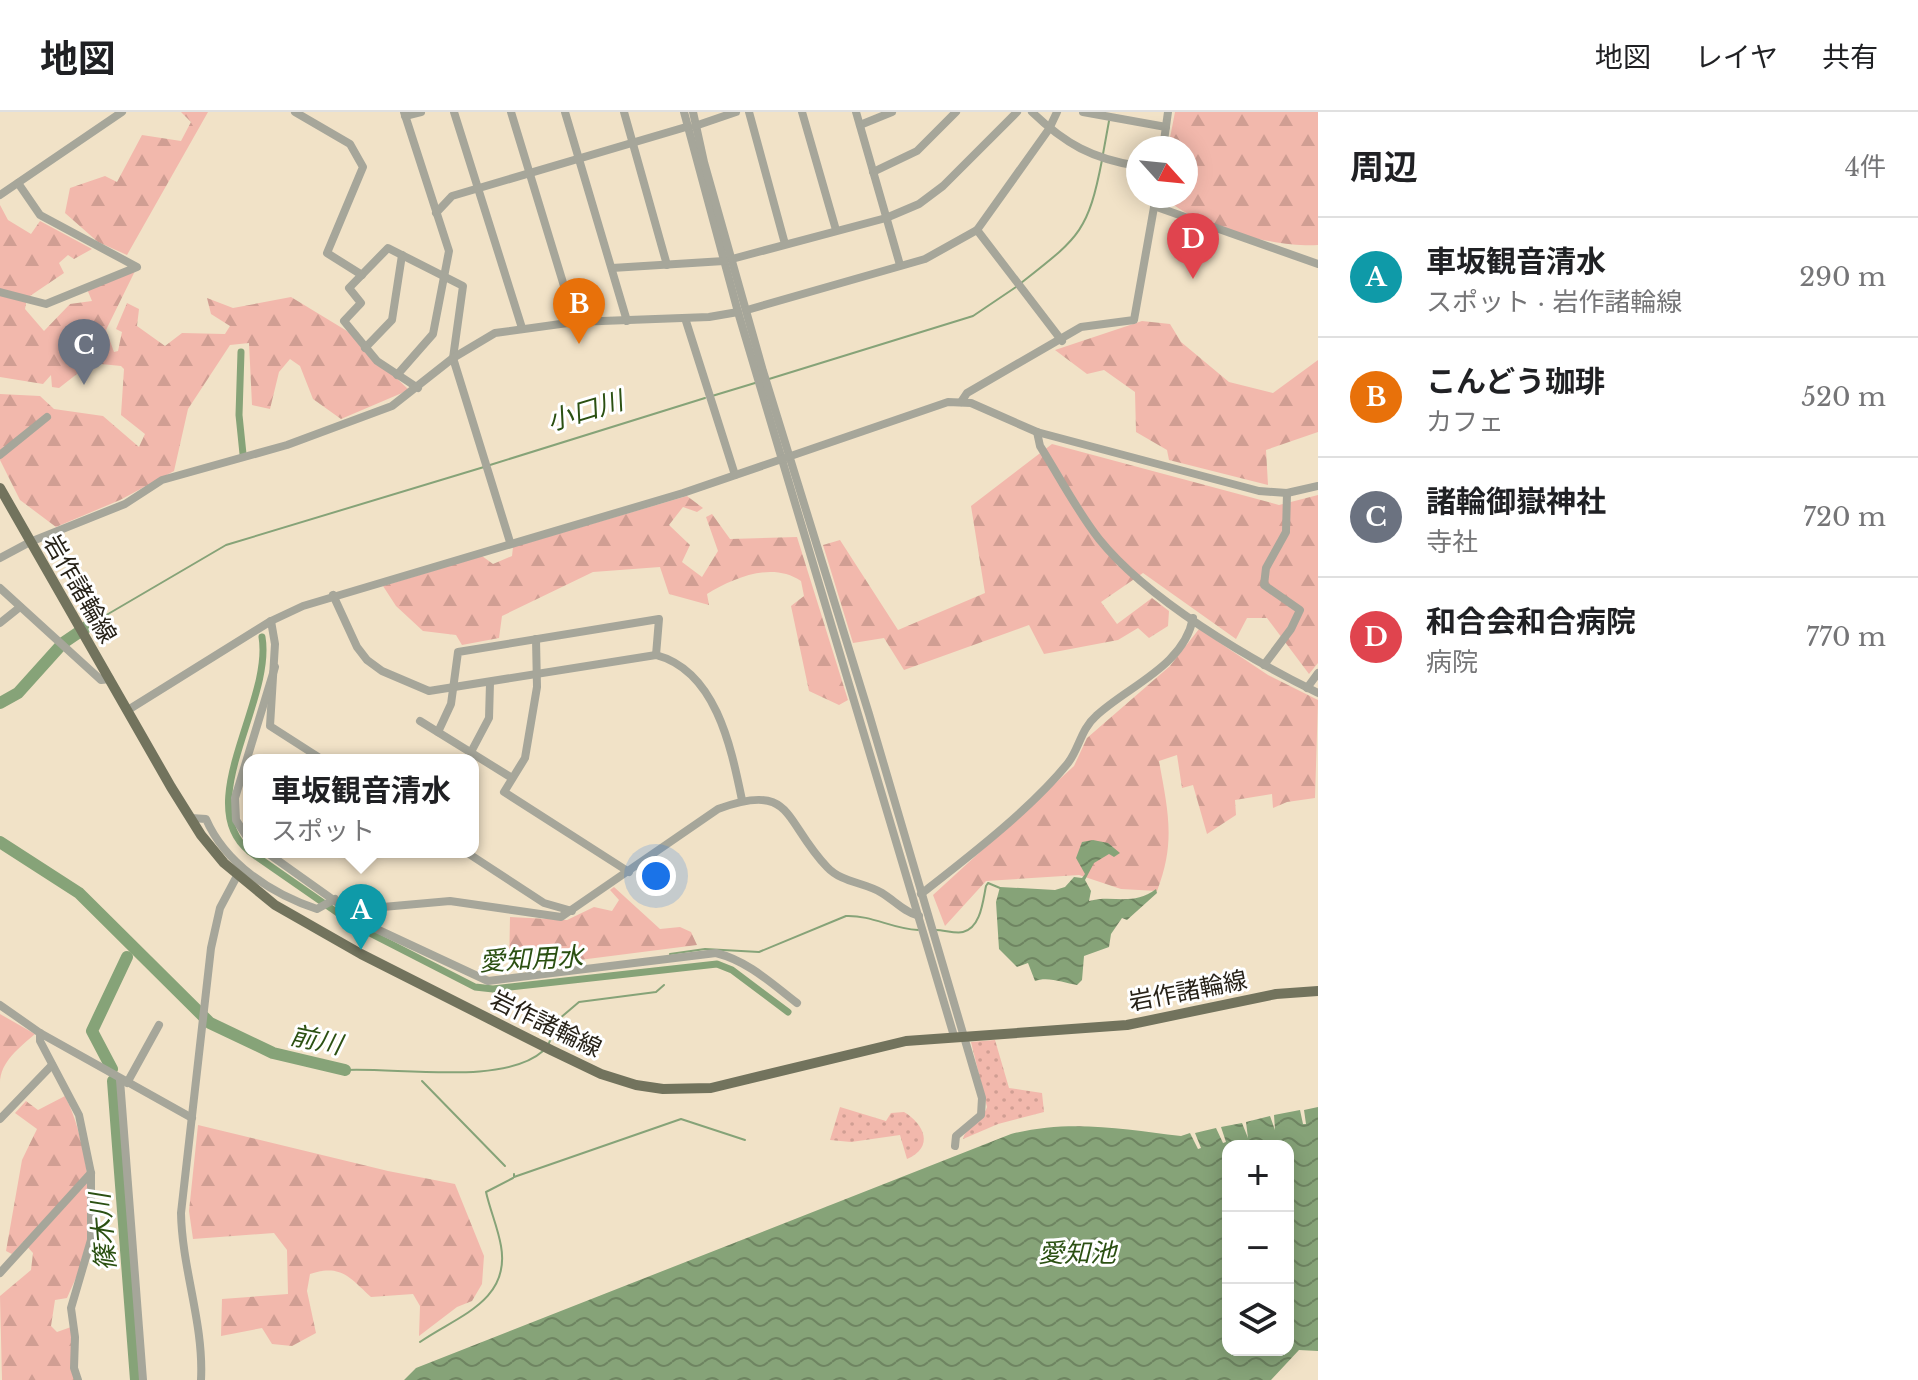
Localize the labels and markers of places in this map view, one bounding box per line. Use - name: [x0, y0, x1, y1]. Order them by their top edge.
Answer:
- pin: D: [1167, 213, 1219, 279]
- pin: B: [553, 278, 605, 344]
- pin: C: [58, 319, 110, 385]
- pin: A: [335, 884, 387, 950]

